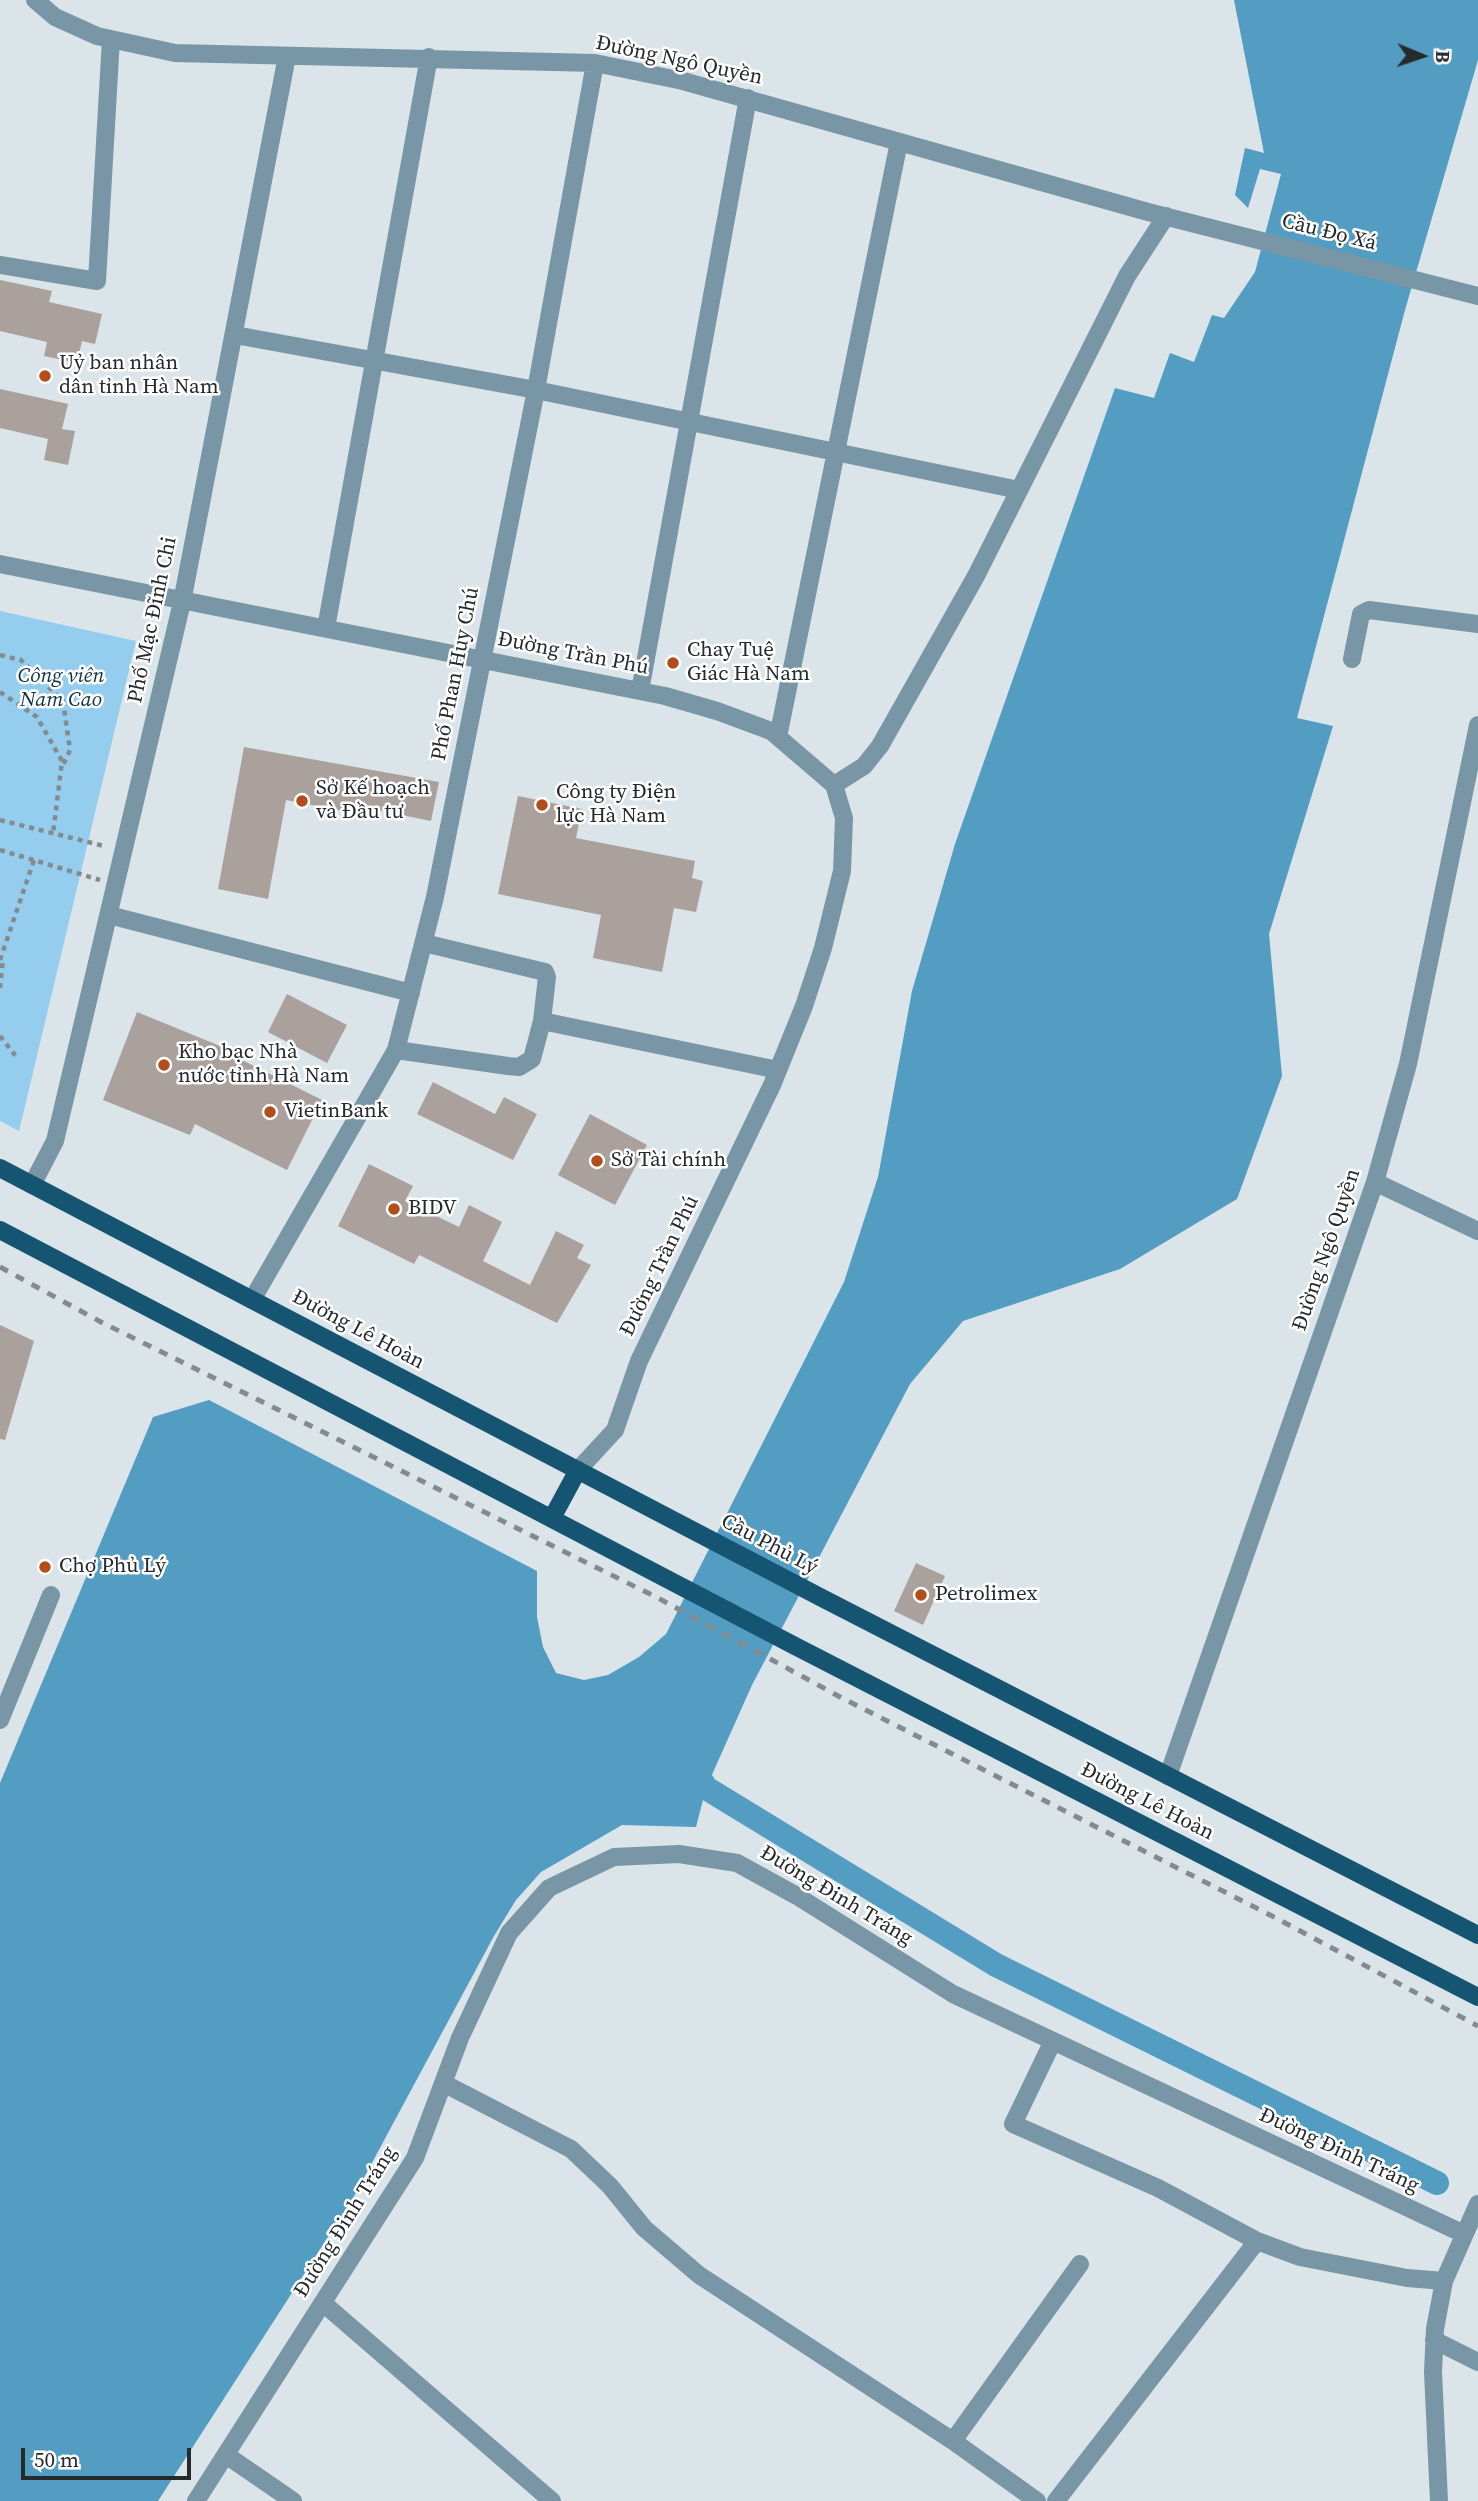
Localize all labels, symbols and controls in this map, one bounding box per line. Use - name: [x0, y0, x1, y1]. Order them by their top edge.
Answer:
- north arrow: [1387, 21, 1457, 91]
- street label: Đường Ngô Quyền: [593, 31, 765, 91]
- text: B: [1430, 50, 1456, 63]
- street label: Cầu Đọ Xá: [1279, 209, 1379, 257]
- place label: Uỷ ban nhân dân tỉnh Hà Nam: [59, 351, 219, 401]
- marker: Uỷ ban nhân dân tỉnh Hà Nam: [37, 368, 53, 384]
- street label: Phố Mạc Đĩnh Chi: [123, 535, 183, 705]
- street label: Phố Phan Huy Chú: [427, 585, 485, 763]
- street label: Đường Trần Phú: [495, 627, 651, 681]
- place label: Chay Tuệ Giác Hà Nam: [687, 638, 810, 688]
- marker: Chay Tuệ Giác Hà Nam: [665, 655, 681, 671]
- park label: Công viên Nam Cao: [18, 664, 104, 714]
- place label: Sở Kế hoạch và Đầu tư: [316, 776, 430, 826]
- place label: Công ty Điện lực Hà Nam: [556, 780, 676, 830]
- marker: Sở Kế hoạch và Đầu tư: [294, 793, 310, 809]
- marker: Công ty Điện lực Hà Nam: [534, 797, 550, 813]
- place label: Kho bạc Nhà nước tỉnh Hà Nam: [178, 1040, 349, 1090]
- marker: Kho bạc Nhà nước tỉnh Hà Nam: [156, 1057, 172, 1073]
- place label: VietinBank: [284, 1099, 388, 1125]
- marker: VietinBank: [262, 1104, 278, 1120]
- place label: Sở Tài chính: [611, 1148, 726, 1174]
- marker: Sở Tài chính: [589, 1153, 605, 1169]
- street label: Đường Ngô Quyền: [1287, 1166, 1367, 1334]
- street label: Đường Trần Phú: [615, 1192, 705, 1340]
- place label: BIDV: [408, 1196, 457, 1222]
- marker: BIDV: [386, 1201, 402, 1217]
- street label: Đường Lê Hoàn: [288, 1285, 428, 1375]
- street label: Cầu Phủ Lý: [716, 1509, 822, 1581]
- place label: Chợ Phủ Lý: [59, 1554, 166, 1580]
- marker: Chợ Phủ Lý: [37, 1559, 53, 1575]
- place label: Petrolimex: [935, 1582, 1038, 1608]
- marker: Petrolimex: [913, 1587, 929, 1603]
- street label: Đường Lê Hoàn: [1076, 1758, 1218, 1846]
- street label: Đường Đinh Tráng: [755, 1841, 917, 1951]
- street label: Đường Đinh Tráng: [1255, 2103, 1423, 2199]
- street label: Đường Đinh Tráng: [289, 2142, 403, 2302]
- scale bar: [24, 2434, 194, 2478]
- text: 50 m: [34, 2445, 79, 2474]

